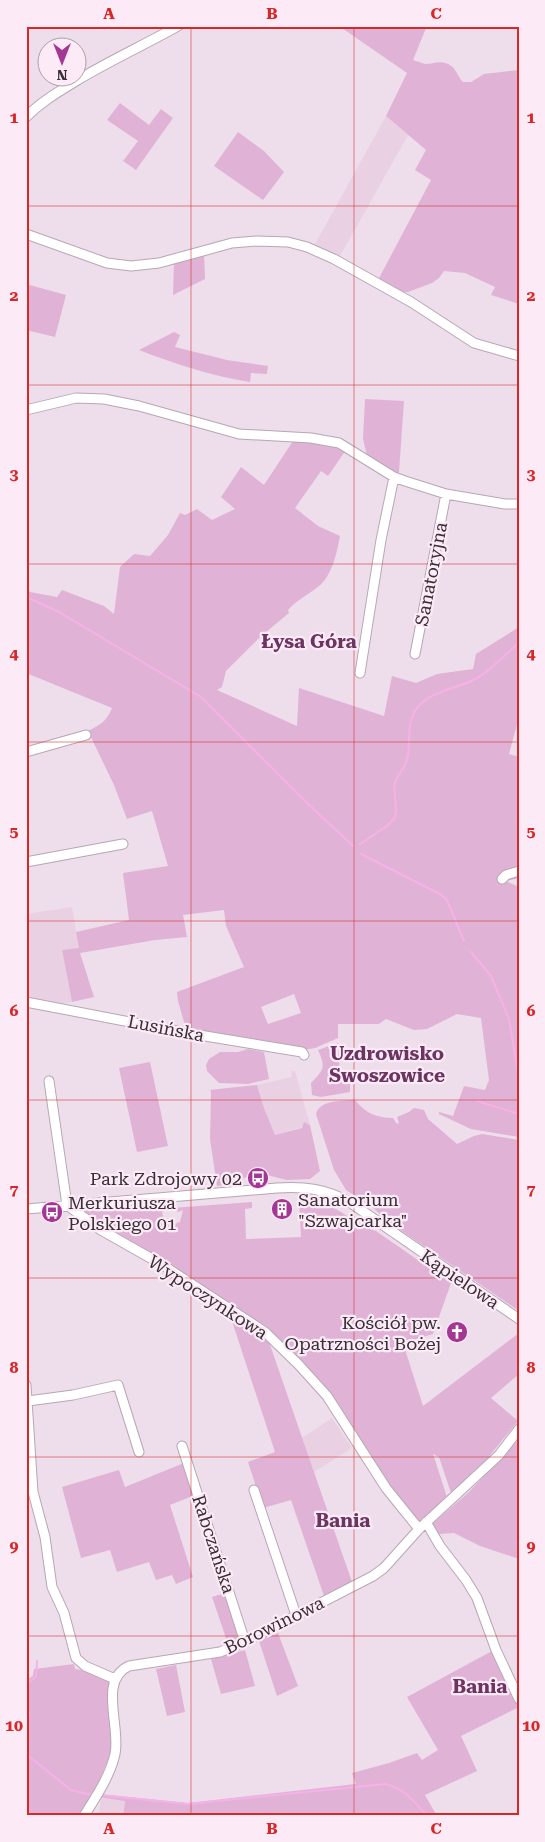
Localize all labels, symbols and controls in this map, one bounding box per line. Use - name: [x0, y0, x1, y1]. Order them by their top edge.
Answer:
- text: A: [103, 4, 115, 23]
- text: B: [266, 4, 278, 23]
- text: C: [430, 4, 442, 23]
- north arrow: [38, 38, 88, 88]
- text: N: [56, 67, 67, 83]
- text: 1: [10, 108, 19, 127]
- text: 1: [527, 108, 536, 127]
- text: 2: [10, 286, 19, 305]
- text: 2: [527, 286, 536, 305]
- text: 3: [10, 465, 19, 484]
- text: 3: [527, 465, 536, 484]
- street label: Sanatoryjna: [411, 520, 451, 628]
- district label: Łysa Góra: [261, 630, 357, 653]
- text: 4: [10, 644, 19, 663]
- text: 4: [527, 644, 536, 663]
- text: 5: [10, 822, 19, 841]
- text: 5: [527, 822, 536, 841]
- text: 6: [10, 1001, 19, 1020]
- text: 6: [527, 1001, 536, 1020]
- street label: Lusińska: [126, 1010, 206, 1046]
- district label: Uzdrowisko Swoszowice: [329, 1042, 445, 1087]
- bus stop icon: Park Zdrojowy 02: [246, 1166, 270, 1190]
- place label: Park Zdrojowy 02: [90, 1168, 242, 1189]
- text: 7: [10, 1180, 19, 1199]
- text: 7: [527, 1180, 536, 1199]
- place label: Sanatorium "Szwajcarka": [298, 1189, 407, 1231]
- place label: Merkuriusza Polskiego 01: [68, 1192, 177, 1234]
- building icon: Sanatorium "Szwajcarka": [270, 1197, 294, 1221]
- bus stop icon: Merkuriusza Polskiego 01: [40, 1200, 64, 1224]
- street label: Kąpielowa: [417, 1245, 504, 1313]
- street label: Wypoczynkowa: [144, 1251, 272, 1344]
- place label: Kościół pw. Opatrzności Bożej: [285, 1312, 441, 1354]
- church icon: Kościół pw. Opatrzności Bożej: [445, 1320, 469, 1344]
- text: 8: [10, 1358, 19, 1377]
- text: 8: [527, 1358, 536, 1377]
- street label: Rabczańska: [188, 1492, 240, 1596]
- district label: Bania: [316, 1509, 371, 1532]
- text: 9: [10, 1537, 19, 1556]
- text: 9: [527, 1537, 536, 1556]
- street label: Borowinowa: [221, 1592, 328, 1658]
- district label: Bania: [453, 1675, 508, 1698]
- text: 10: [5, 1716, 23, 1735]
- text: 10: [522, 1716, 540, 1735]
- text: A: [103, 1819, 115, 1838]
- text: B: [266, 1819, 278, 1838]
- text: C: [430, 1819, 442, 1838]

